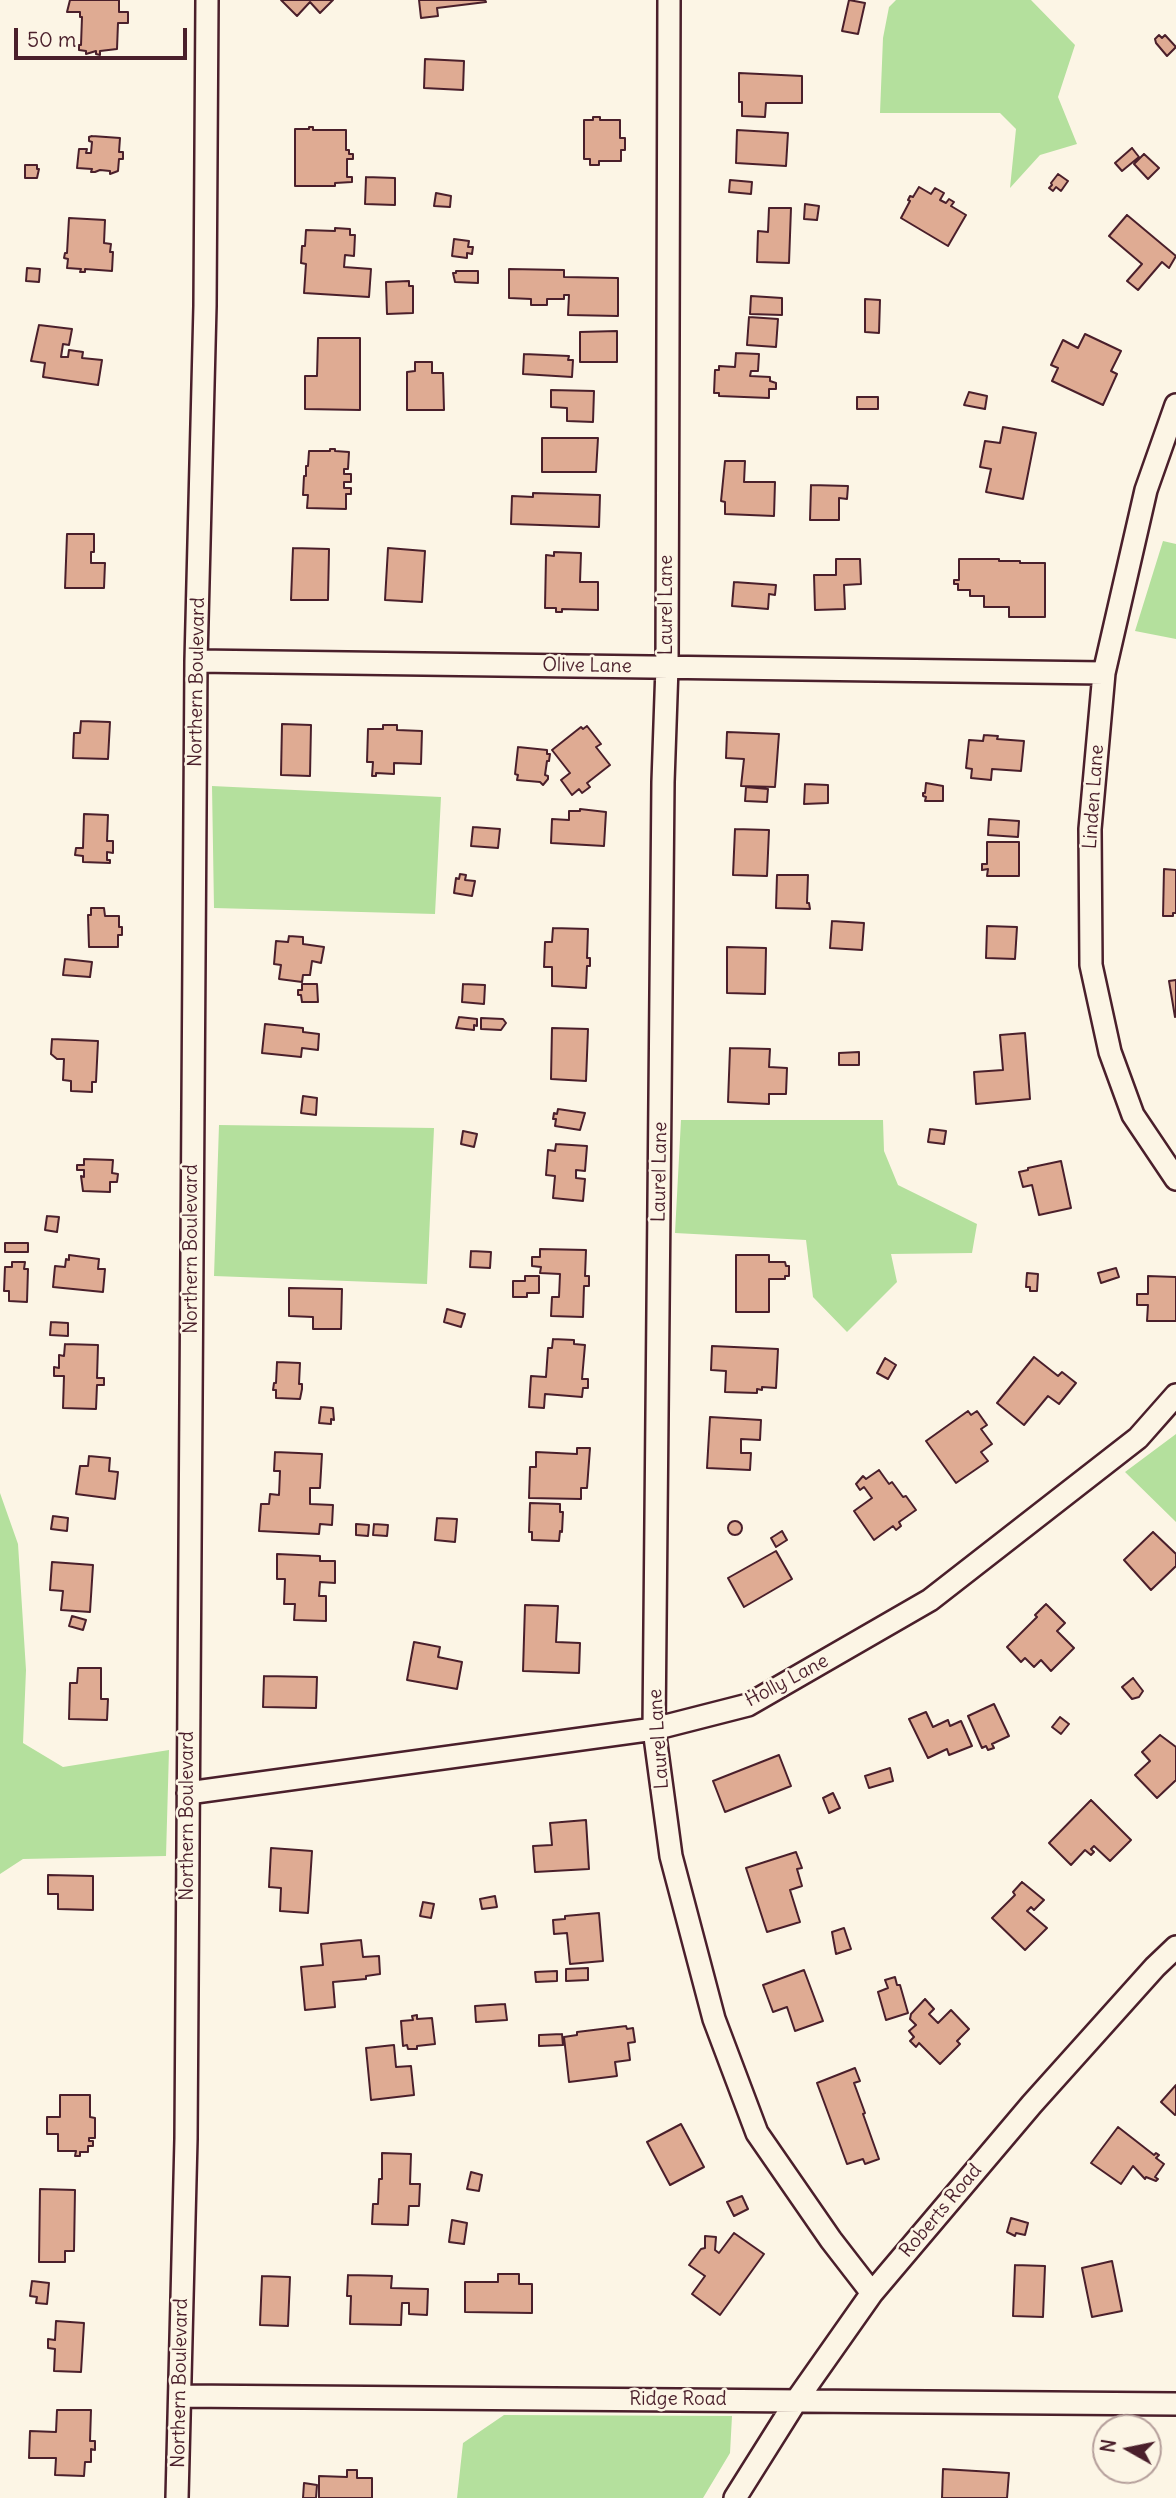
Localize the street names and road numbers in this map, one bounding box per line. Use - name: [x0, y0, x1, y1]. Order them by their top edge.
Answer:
- street label: Laurel Lane: [656, 555, 678, 655]
- street label: Northern Boulevard: [184, 597, 210, 767]
- street label: Olive Lane: [542, 654, 632, 678]
- street label: Linden Lane: [1079, 744, 1109, 850]
- street label: Laurel Lane: [648, 1122, 672, 1222]
- street label: Northern Boulevard: [181, 1164, 203, 1334]
- street label: Holly Lane: [742, 1650, 832, 1712]
- street label: Laurel Lane: [644, 1688, 674, 1790]
- street label: Northern Boulevard: [177, 1731, 199, 1901]
- street label: Roberts Road: [895, 2160, 987, 2262]
- street label: Northern Boulevard: [167, 2298, 193, 2468]
- street label: Ridge Road: [629, 2389, 727, 2411]

